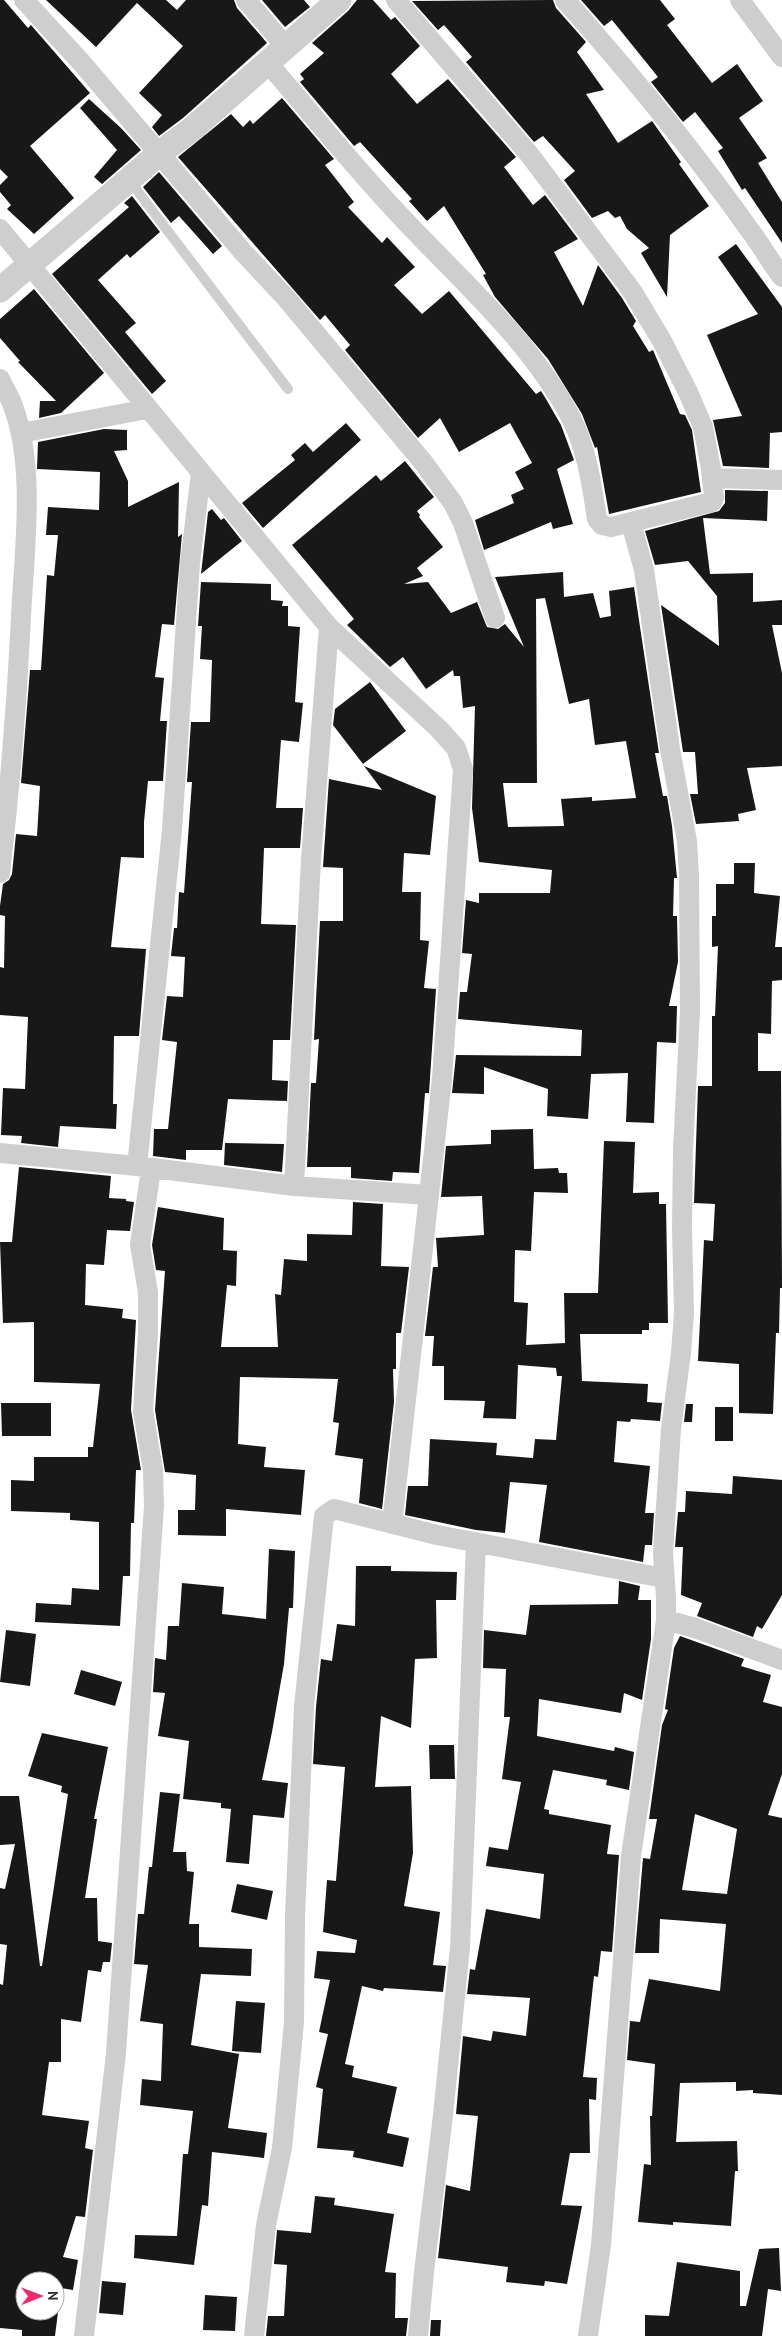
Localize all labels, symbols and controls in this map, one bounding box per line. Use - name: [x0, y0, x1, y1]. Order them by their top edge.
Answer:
- north arrow: [15, 2271, 65, 2321]
- text: N: [44, 2291, 62, 2301]

